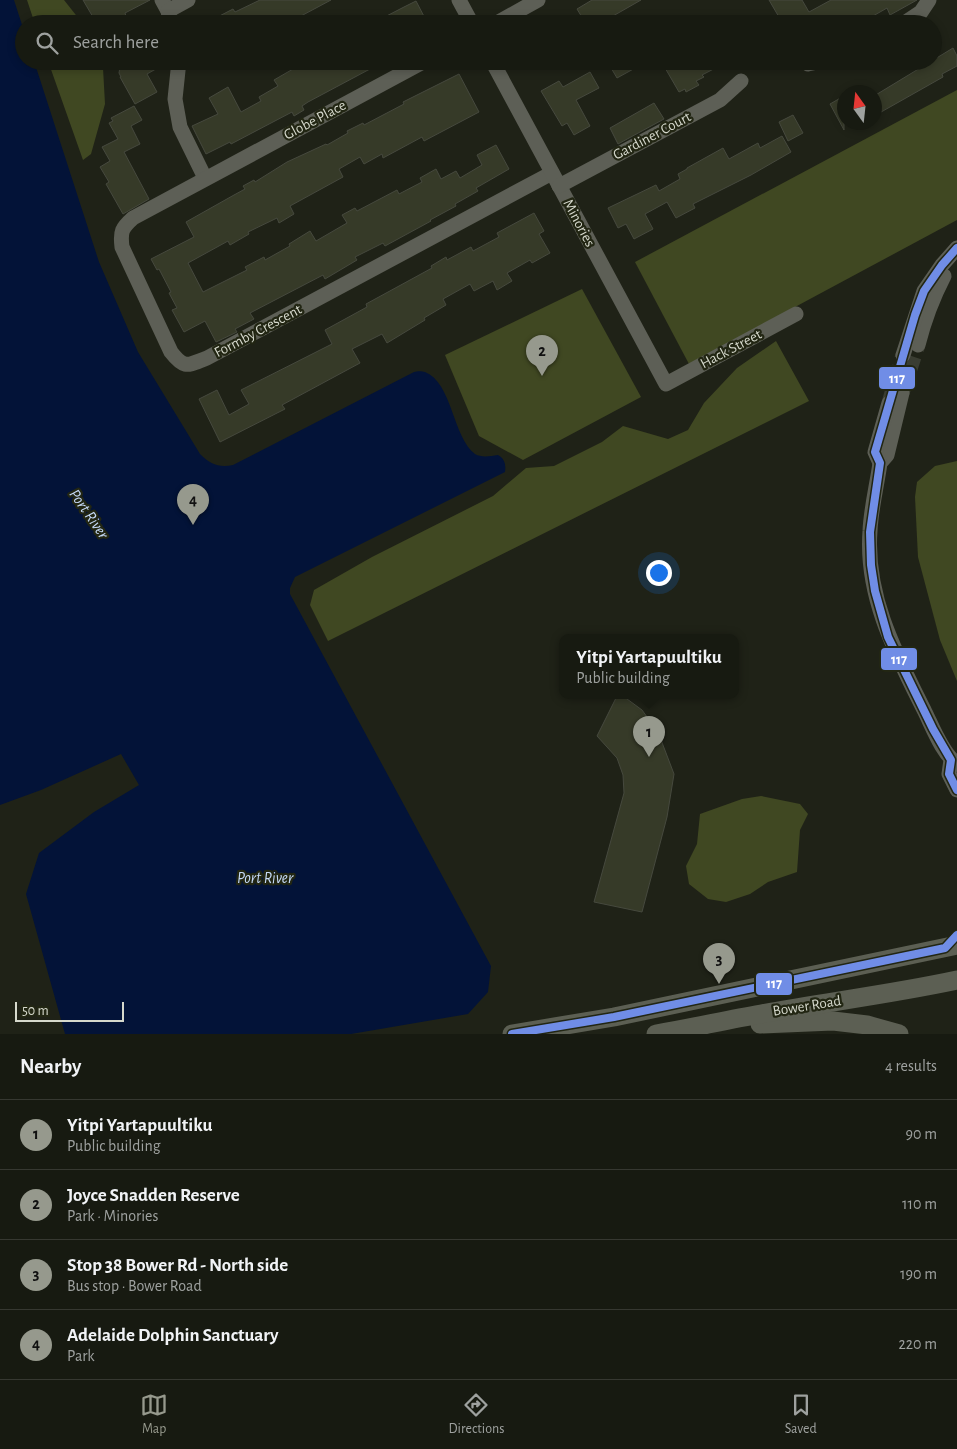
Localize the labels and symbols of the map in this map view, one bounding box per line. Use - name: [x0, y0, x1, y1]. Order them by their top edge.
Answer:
- north arrow: [837, 85, 882, 130]
- street label: Globe Place: [281, 97, 349, 143]
- street label: Gardiner Court: [611, 109, 694, 163]
- street label: Minories: [560, 197, 598, 249]
- street label: Formby Crescent: [212, 302, 304, 360]
- street label: Hack Street: [698, 326, 764, 371]
- pin: 2: [526, 335, 558, 376]
- line badge: 117: [878, 366, 916, 390]
- text: 117: [889, 372, 905, 386]
- pin: 4: [177, 484, 209, 525]
- water label: Port River: [66, 486, 112, 542]
- your location: [646, 560, 672, 586]
- line badge: 117: [880, 647, 918, 671]
- text: 117: [891, 653, 907, 667]
- pin: 1: [633, 716, 665, 757]
- water label: Port River: [237, 870, 294, 886]
- pin: 3: [703, 943, 735, 984]
- line badge: 117: [755, 972, 793, 996]
- text: 117: [766, 977, 782, 991]
- street label: Bower Road: [772, 993, 842, 1019]
- scale bar: [15, 999, 124, 1022]

